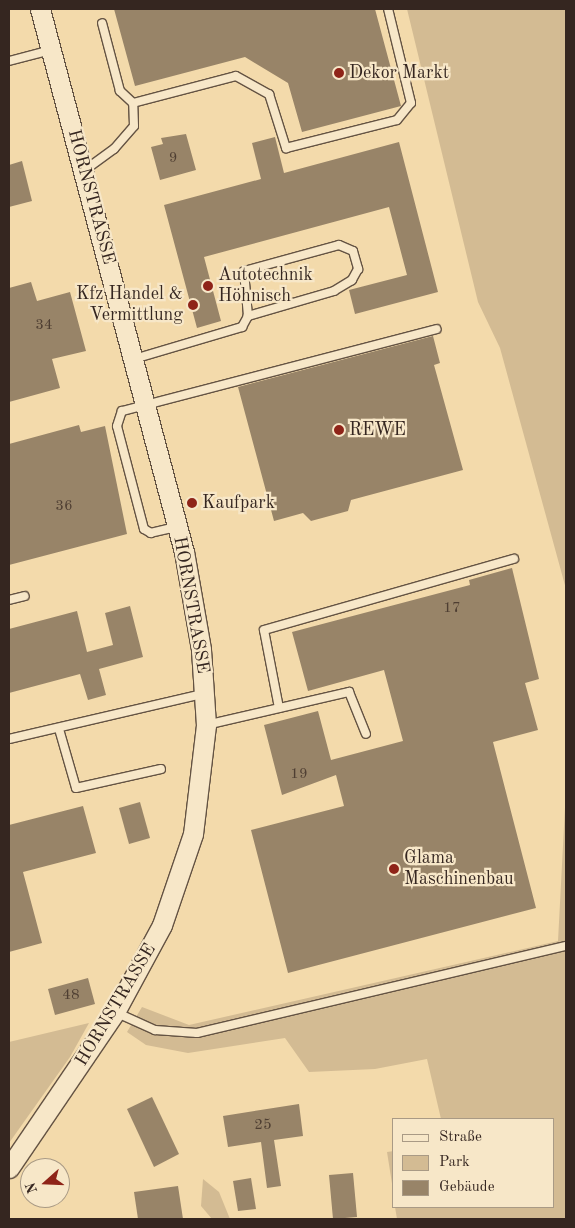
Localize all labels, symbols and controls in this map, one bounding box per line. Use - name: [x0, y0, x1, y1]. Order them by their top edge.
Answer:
- place label: Dekor Markt: [349, 62, 449, 84]
- marker: Dekor Markt: [333, 67, 345, 79]
- street label: HORNSTRASSE: [63, 127, 119, 267]
- house number: 9: [169, 150, 177, 168]
- place label: Autotechnik Höhnisch: [218, 265, 313, 308]
- marker: Autotechnik Höhnisch: [202, 280, 214, 292]
- place label: Kfz Handel & Vermittlung: [76, 284, 183, 326]
- marker: Kfz Handel & Vermittlung: [187, 299, 199, 311]
- house number: 34: [35, 317, 53, 335]
- place label: REWE: [349, 419, 406, 441]
- marker: REWE: [333, 424, 345, 436]
- place label: Kaufpark: [202, 492, 275, 514]
- marker: Kaufpark: [186, 497, 198, 509]
- house number: 36: [55, 498, 73, 516]
- street label: HORNSTRASSE: [168, 535, 214, 675]
- house number: 17: [443, 600, 461, 618]
- house number: 19: [290, 766, 308, 784]
- place label: Glama Maschinenbau: [404, 848, 514, 891]
- marker: Glama Maschinenbau: [388, 863, 400, 875]
- street label: HORNSTRASSE: [71, 940, 161, 1070]
- house number: 48: [62, 987, 80, 1005]
- house number: 25: [254, 1117, 272, 1135]
- legend: [392, 1118, 555, 1208]
- text: Straße: [439, 1130, 482, 1145]
- text: Park: [439, 1155, 470, 1170]
- north arrow: [20, 1158, 70, 1208]
- text: N: [23, 1180, 40, 1195]
- text: Gebäude: [439, 1180, 495, 1195]

